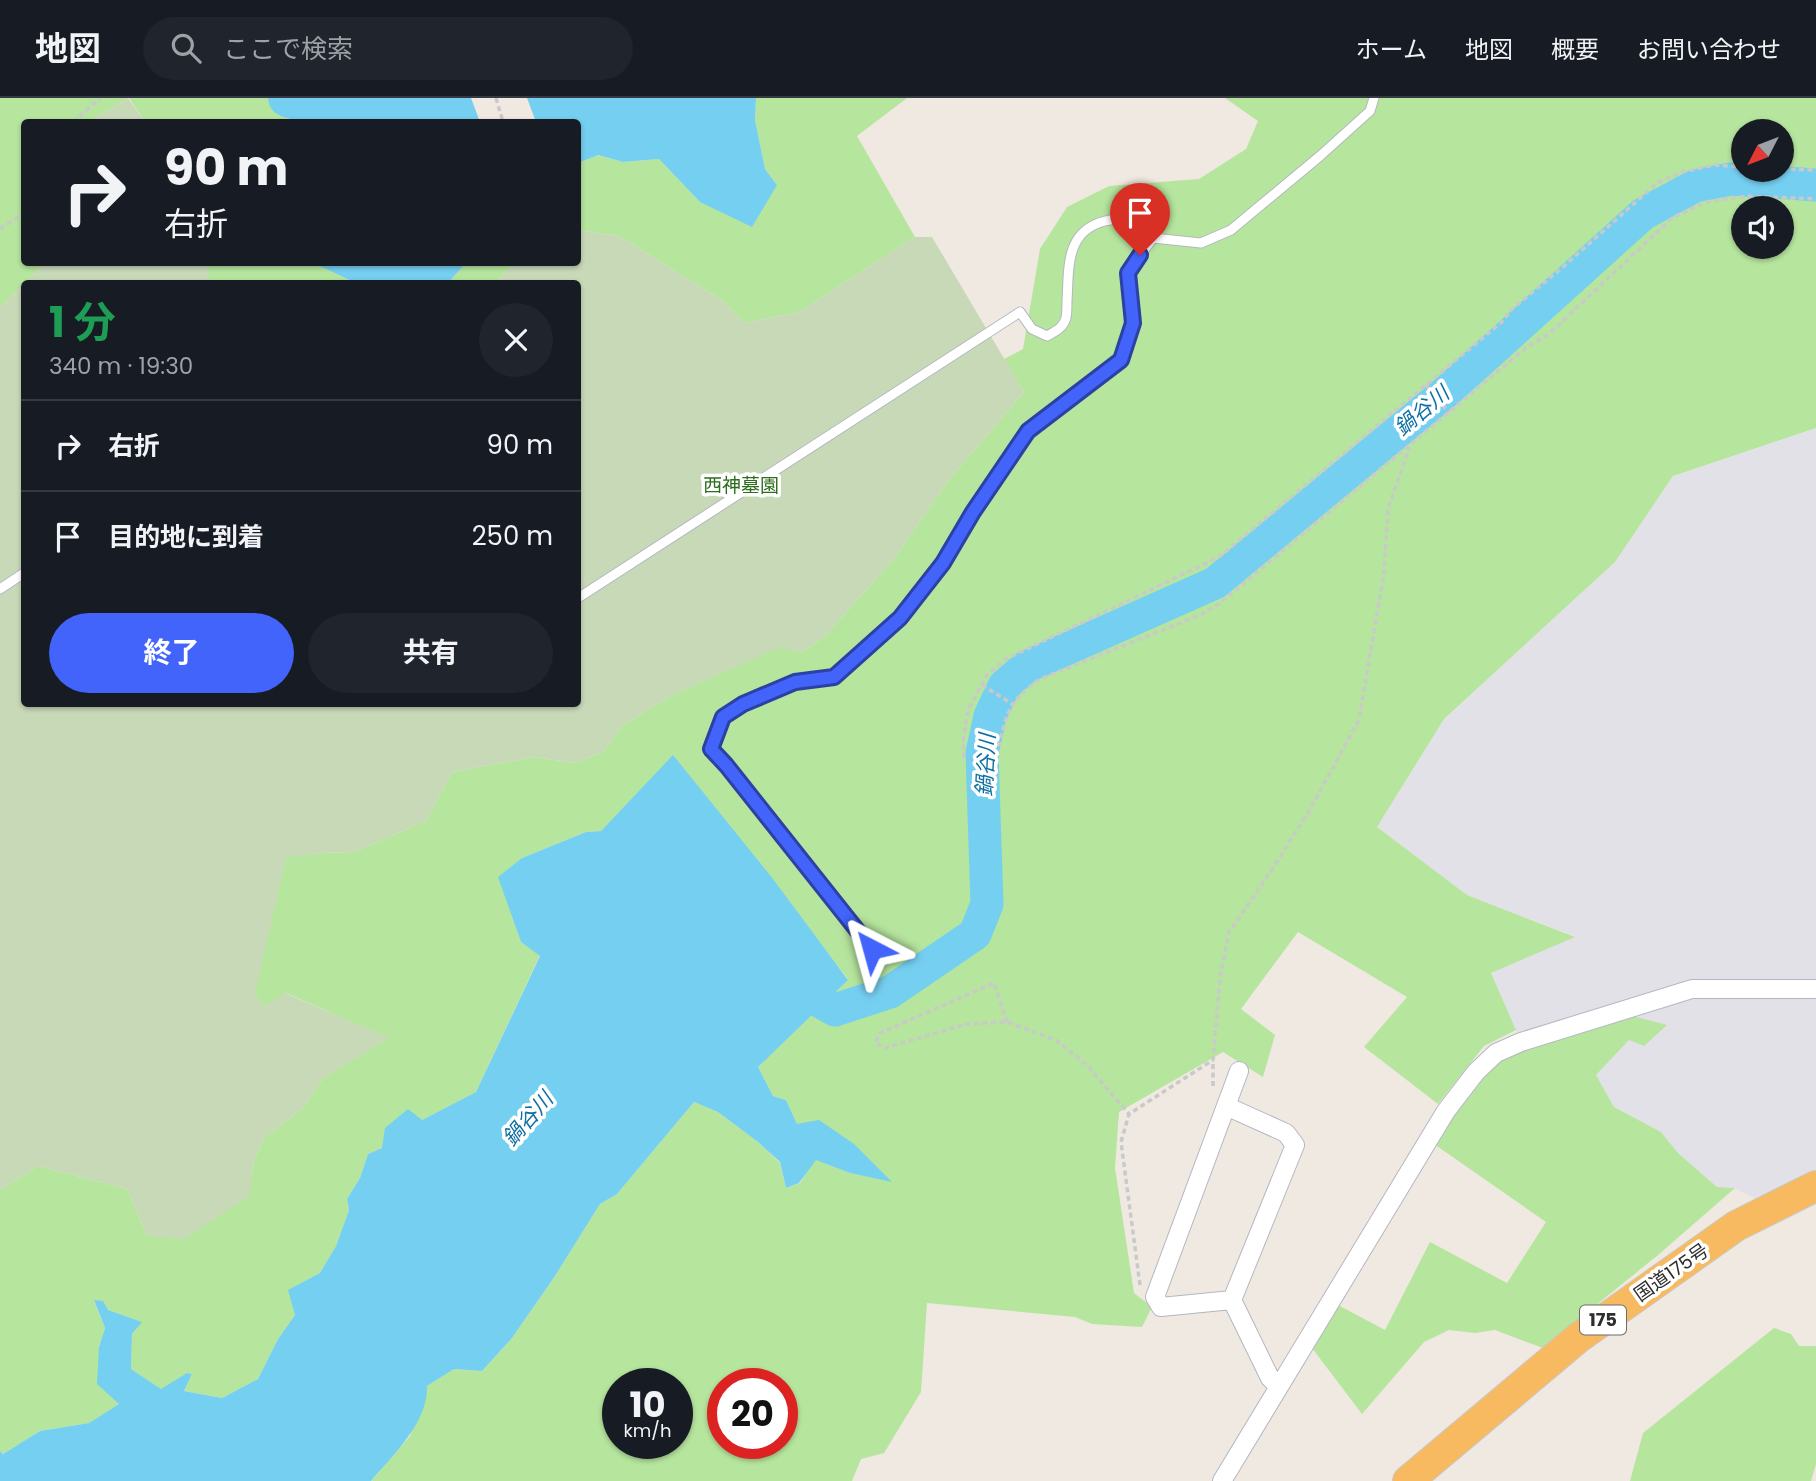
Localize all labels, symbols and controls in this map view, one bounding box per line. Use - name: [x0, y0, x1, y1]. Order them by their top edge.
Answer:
- search box: [143, 17, 633, 80]
- text: 地図: [35, 25, 101, 72]
- icon: search: [167, 29, 205, 67]
- text: ここで検索: [223, 31, 353, 67]
- text: ホーム: [1356, 33, 1427, 66]
- text: 地図: [1465, 33, 1513, 66]
- text: 概要: [1551, 33, 1599, 66]
- text: お問い合わせ: [1637, 33, 1781, 66]
- north arrow: [1731, 119, 1794, 182]
- map controls: [1731, 119, 1794, 259]
- text: 90 m: [164, 134, 288, 202]
- icon: right: [49, 147, 140, 238]
- pin: [1110, 183, 1170, 255]
- icon: arrive: [1121, 194, 1159, 232]
- button: sound: [1731, 196, 1794, 259]
- text: 右折: [164, 201, 228, 246]
- text: 1 分: [49, 293, 116, 352]
- button: close: [479, 303, 553, 377]
- text: 340 m · 19:30: [49, 350, 193, 382]
- water label: 鍋谷川: [1388, 378, 1457, 442]
- icon: right: [49, 427, 87, 465]
- text: 90 m: [487, 427, 553, 463]
- text: 右折: [108, 428, 160, 464]
- park label: 西神墓園: [703, 472, 779, 499]
- icon: arrive: [49, 518, 87, 556]
- text: 250 m: [472, 518, 553, 554]
- text: 目的地に到着: [108, 519, 264, 555]
- button: 終了: [49, 613, 294, 693]
- button: 共有: [308, 613, 553, 693]
- water label: 鍋谷川: [969, 731, 1002, 797]
- position arrow: [835, 912, 909, 986]
- water label: 鍋谷川: [496, 1084, 561, 1152]
- street label: 国道175号: [1629, 1237, 1714, 1308]
- road number: 175: [1580, 1306, 1626, 1335]
- speed limit sign: 20: [707, 1368, 798, 1459]
- text: 10: [630, 1380, 665, 1429]
- text: km/h: [624, 1418, 671, 1443]

